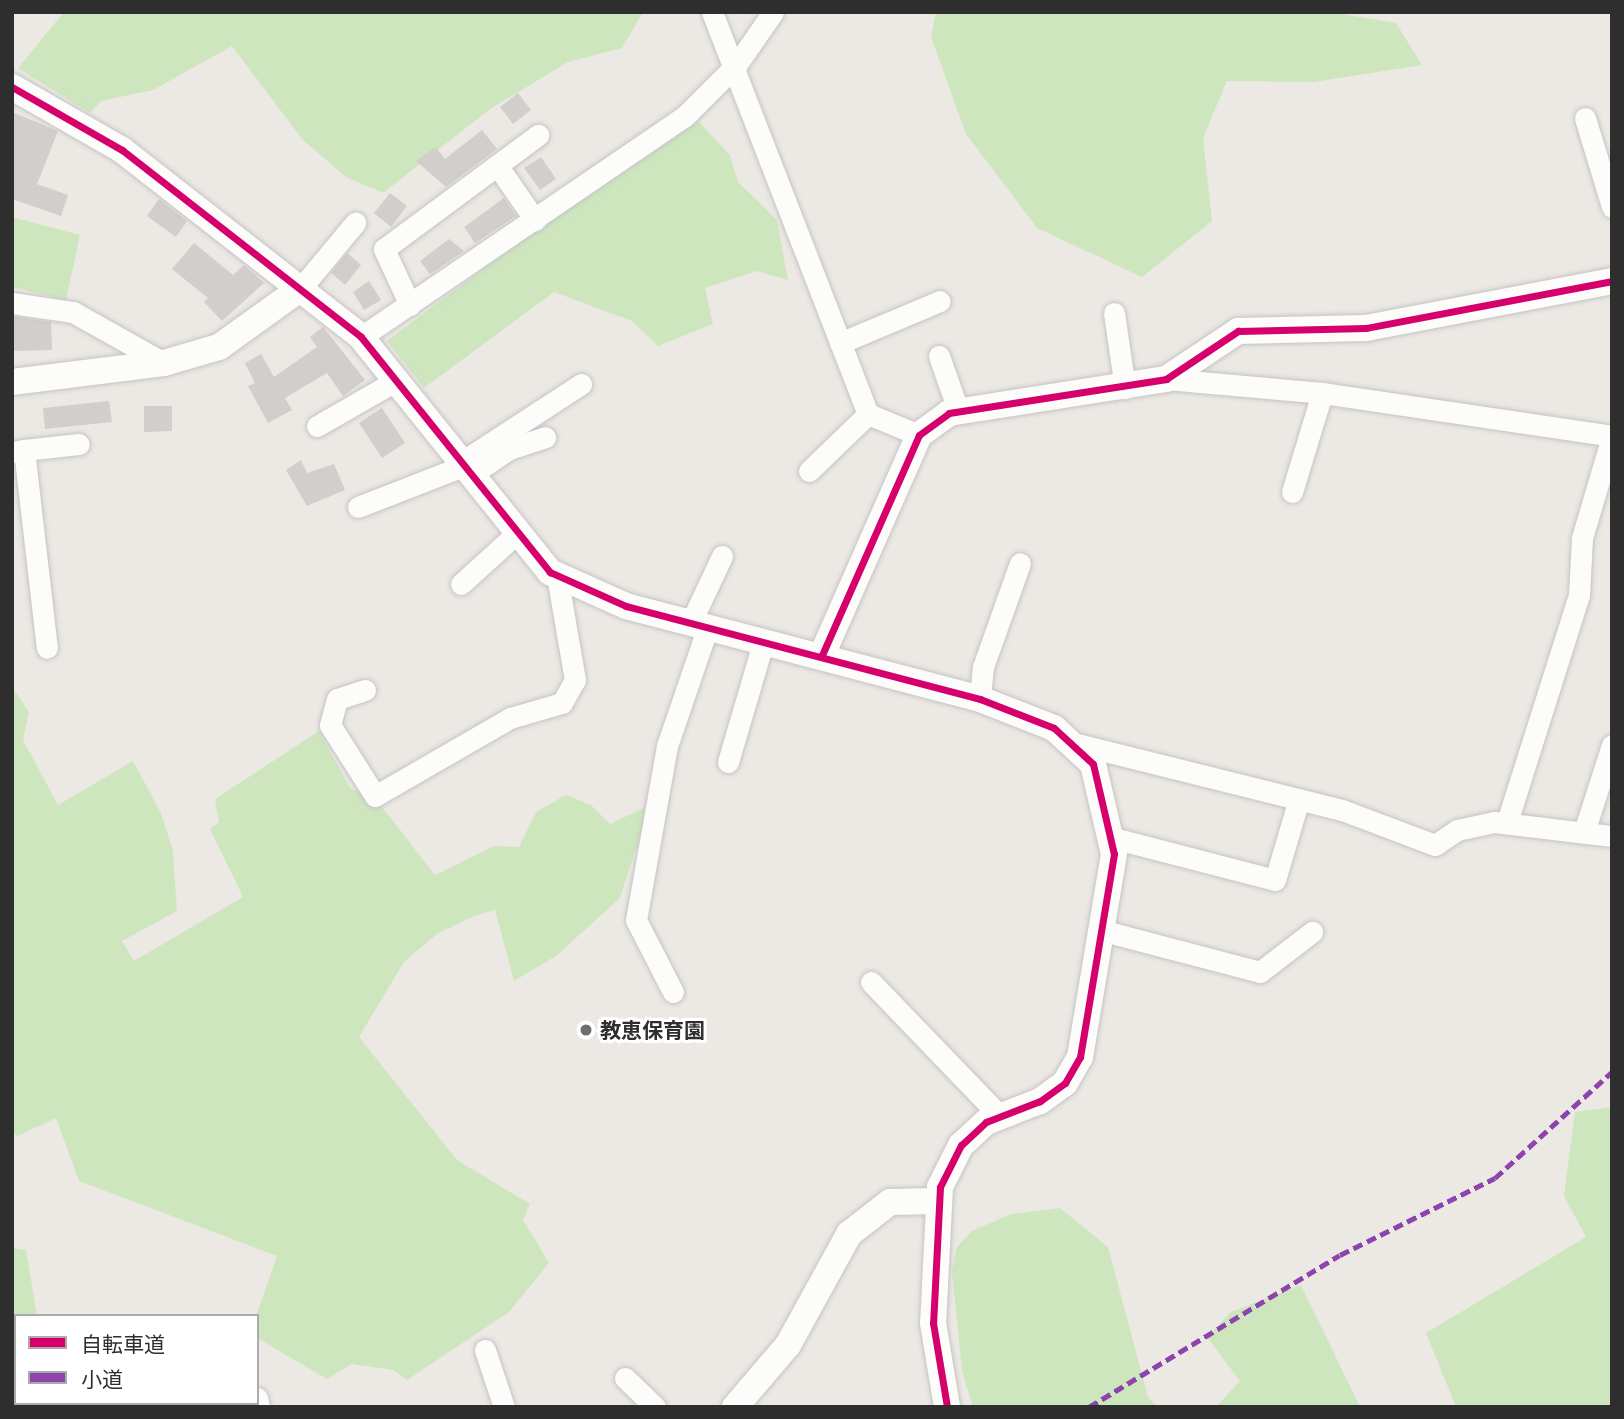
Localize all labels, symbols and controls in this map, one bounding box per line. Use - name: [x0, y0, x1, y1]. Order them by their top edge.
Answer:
- place label: 教恵保育園: [600, 1017, 705, 1043]
- marker: 教恵保育園: [578, 1022, 594, 1038]
- legend: [14, 1314, 259, 1405]
- text: 自転車道: [81, 1332, 165, 1356]
- text: 小道: [81, 1367, 123, 1391]

